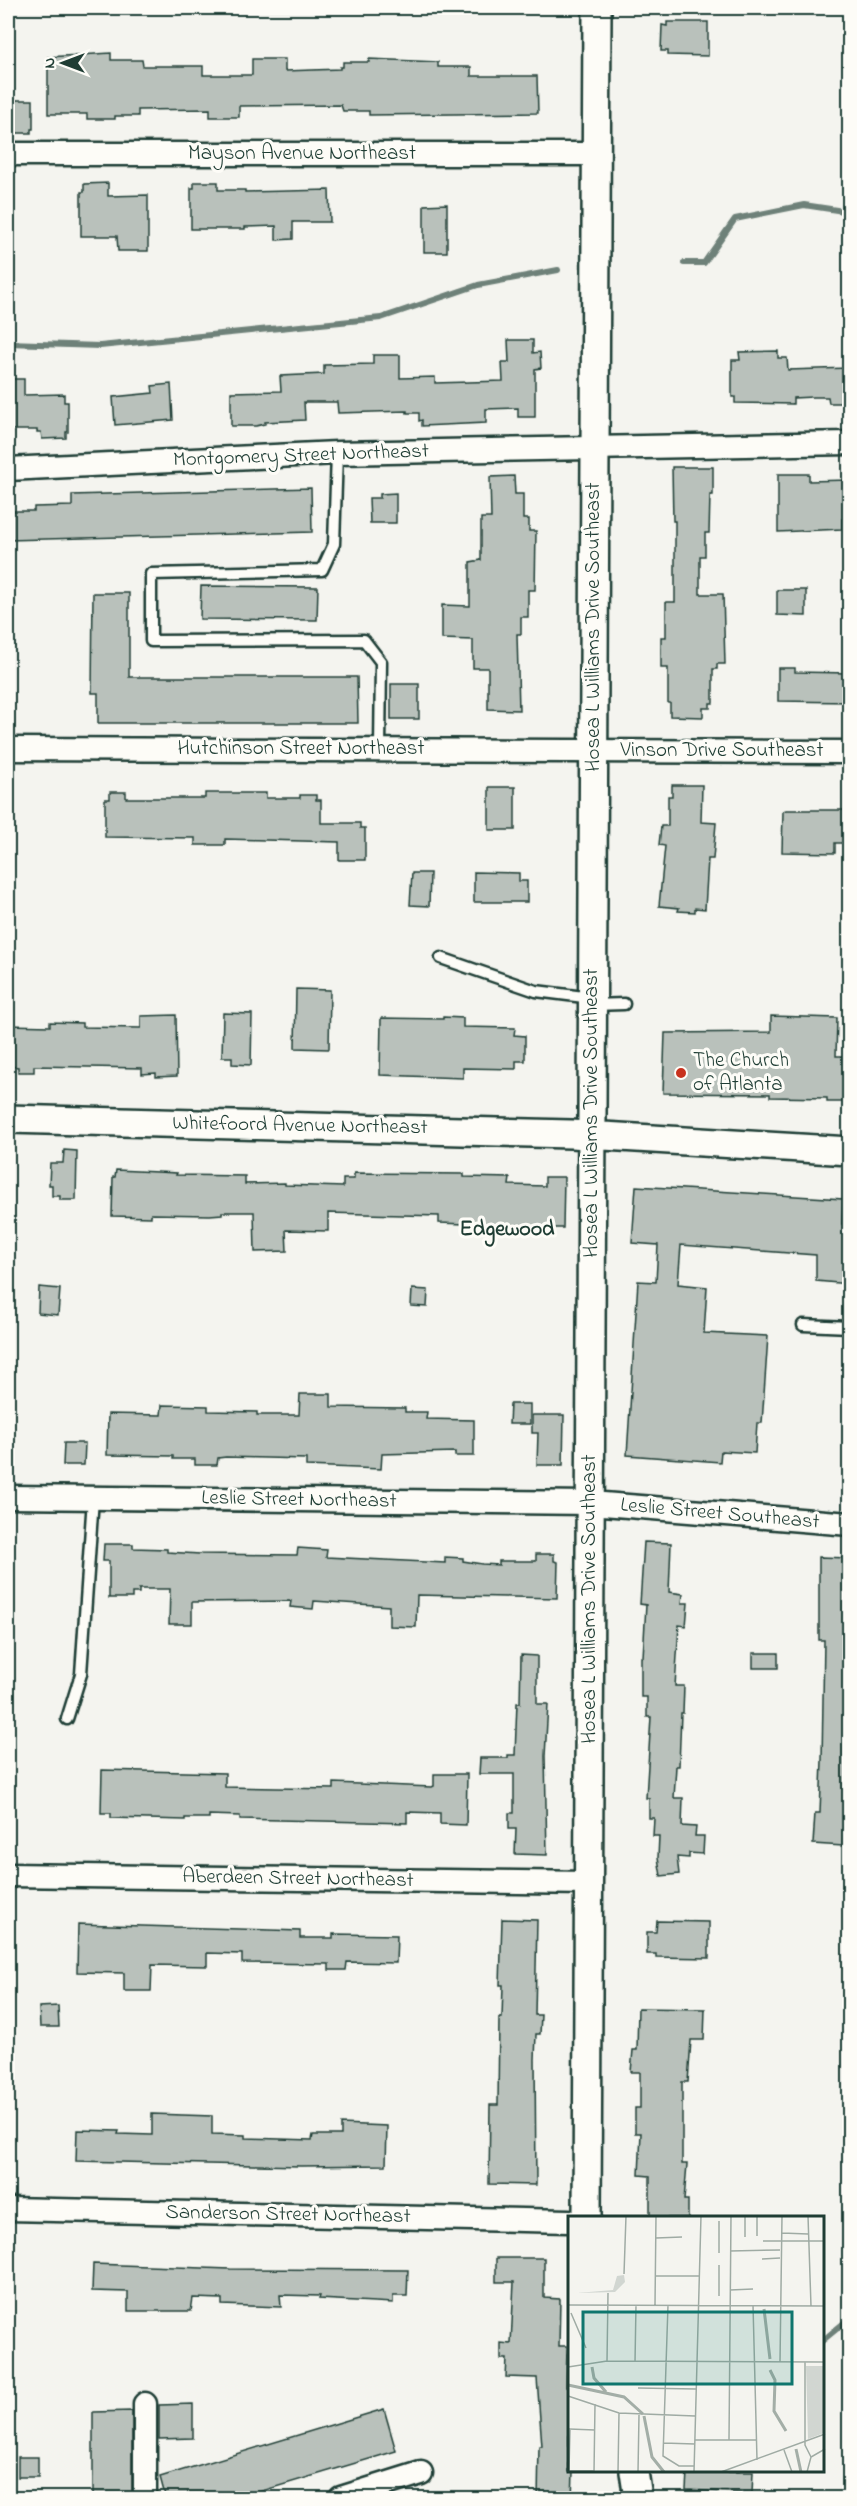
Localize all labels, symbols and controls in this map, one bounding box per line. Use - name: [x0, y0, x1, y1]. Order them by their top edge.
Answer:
- north arrow: [33, 33, 93, 93]
- text: N: [38, 57, 62, 68]
- street label: Mayson Avenue Northeast: [188, 139, 416, 171]
- street label: Montgomery Street Northeast: [173, 437, 429, 477]
- street label: Hosea L Williams Drive Southeast: [579, 482, 609, 772]
- street label: Hutchinson Street Northeast: [177, 734, 425, 764]
- street label: Vinson Drive Southeast: [619, 736, 824, 766]
- street label: Hosea L Williams Drive Southeast: [577, 968, 607, 1258]
- place label: The Church of Atlanta: [693, 1046, 789, 1100]
- marker: The Church of Atlanta: [674, 1066, 688, 1080]
- street label: Whitefoord Avenue Northeast: [172, 1109, 428, 1143]
- district label: Edgewood: [460, 1214, 555, 1247]
- street label: Hosea L Williams Drive Southeast: [575, 1454, 605, 1744]
- street label: Leslie Street Northeast: [201, 1483, 397, 1517]
- street label: Leslie Street Southeast: [619, 1490, 821, 1538]
- street label: Aberdeen Street Northeast: [182, 1862, 414, 1896]
- street label: Sanderson Street Northeast: [165, 2198, 411, 2232]
- inset map: [568, 2216, 824, 2473]

